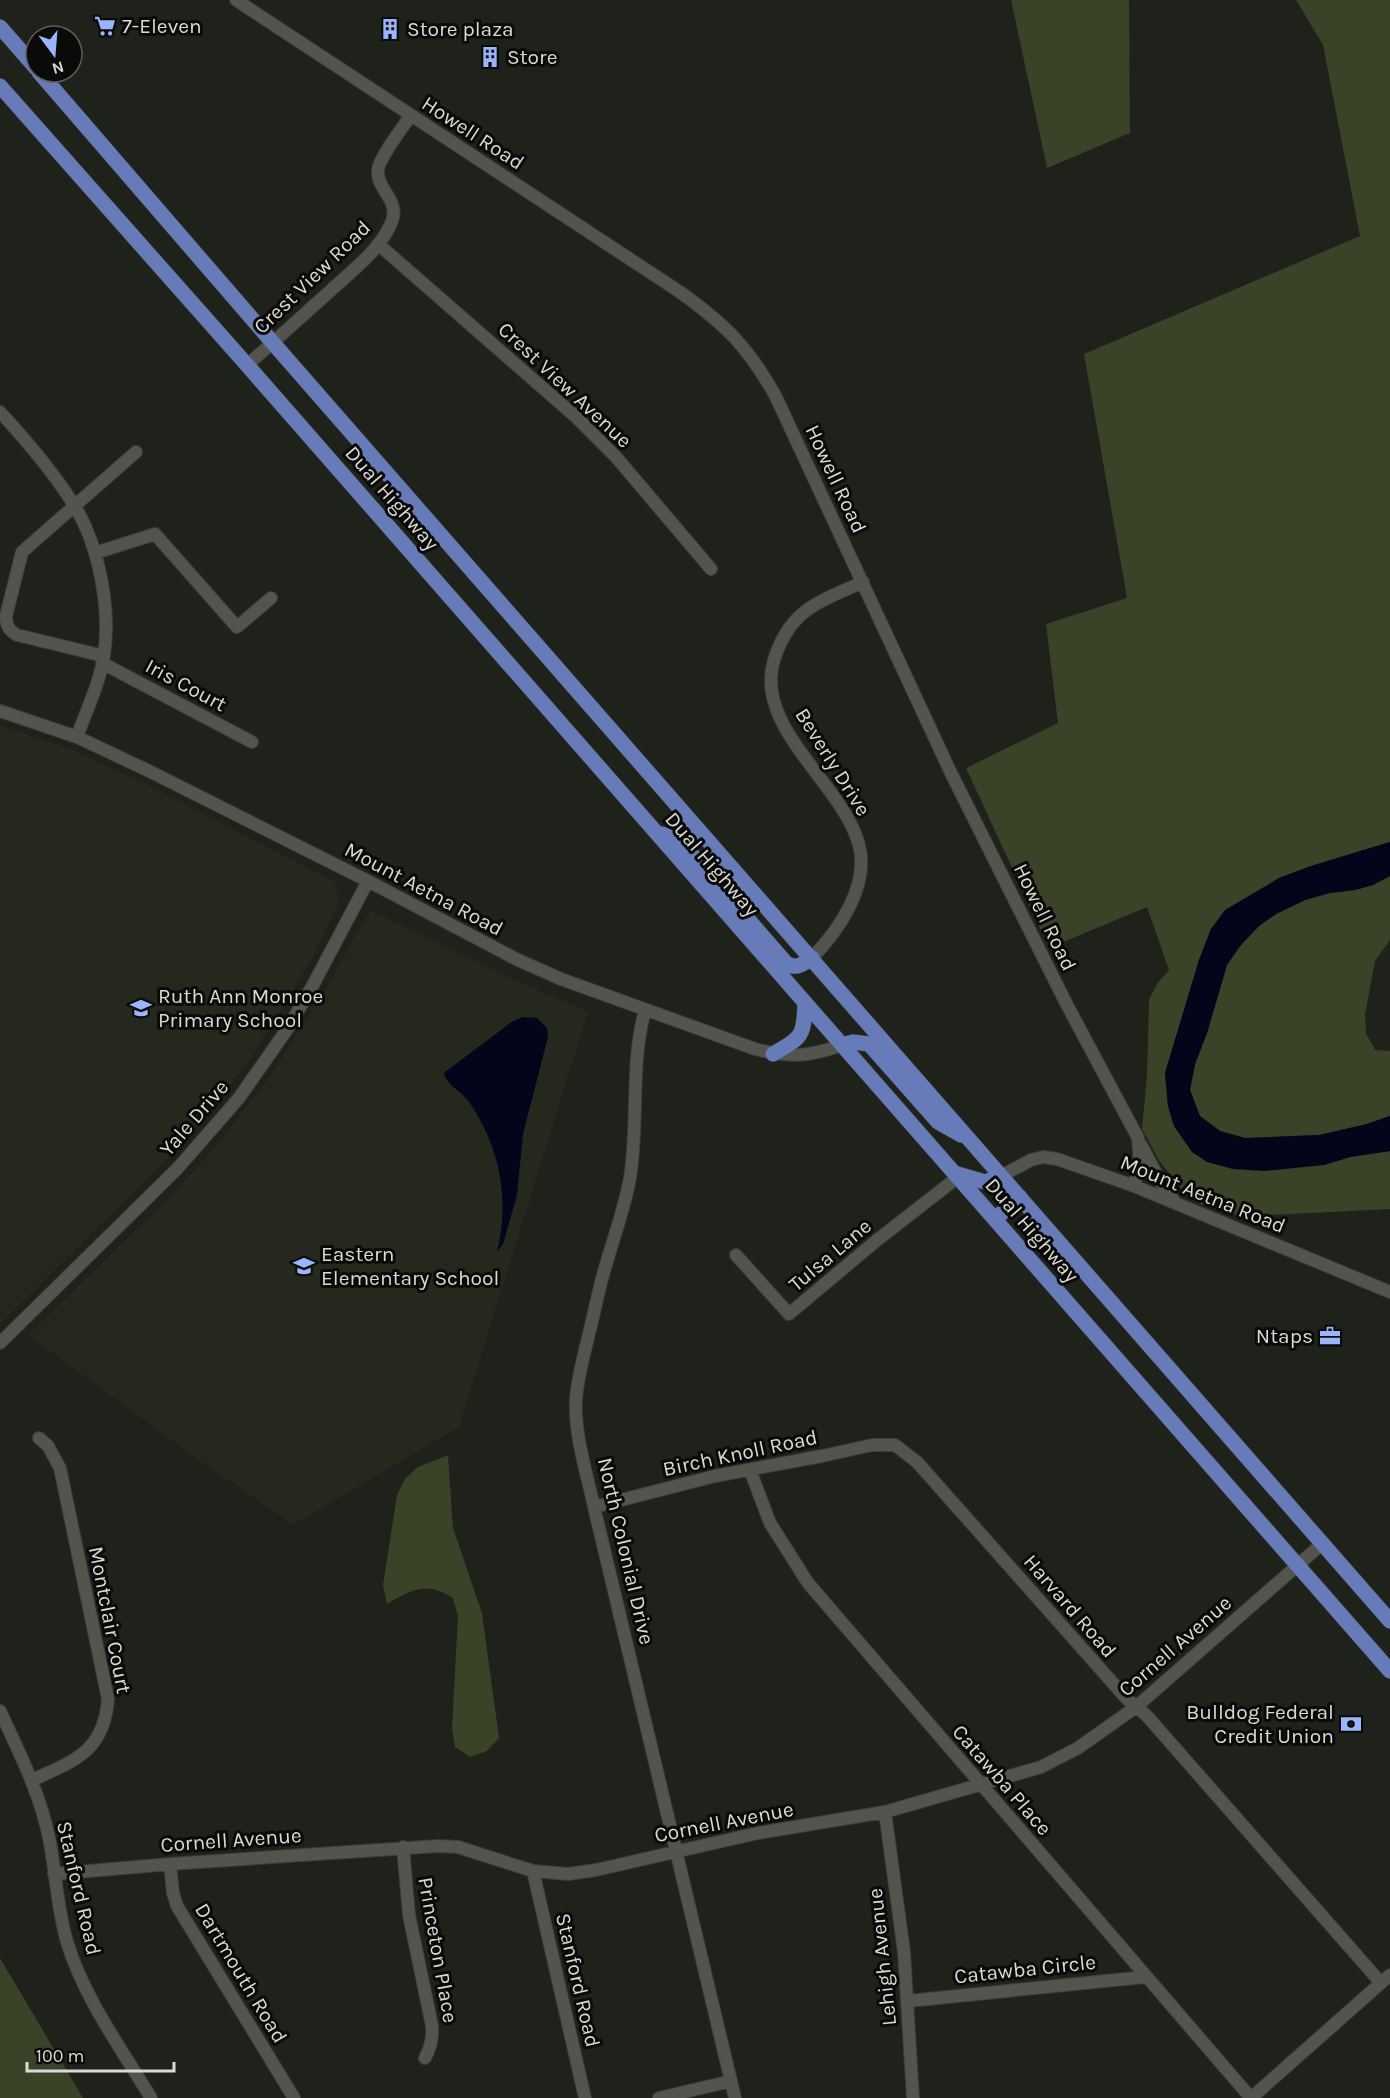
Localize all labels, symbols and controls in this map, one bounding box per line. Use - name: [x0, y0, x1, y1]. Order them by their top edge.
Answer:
- supermarket icon: 7-Eleven: [93, 14, 117, 38]
- place label: 7-Eleven: [122, 14, 202, 38]
- building icon: Store plaza: [378, 17, 402, 41]
- place label: Store plaza: [407, 17, 514, 41]
- north arrow: [24, 24, 84, 84]
- building icon: Store: [478, 45, 502, 69]
- place label: Store: [507, 45, 557, 69]
- text: N: [50, 57, 66, 79]
- street label: Howell Road: [418, 91, 528, 175]
- street label: Crest View Road: [249, 215, 375, 339]
- street label: Crest View Avenue: [493, 317, 637, 453]
- street label: Howell Road: [800, 421, 872, 537]
- street label: Dual Highway: [340, 441, 444, 555]
- street label: Iris Court: [141, 654, 231, 716]
- street label: Beverly Drive: [790, 704, 876, 820]
- street label: Dual Highway: [660, 807, 764, 921]
- street label: Mount Aetna Road: [341, 837, 507, 941]
- street label: Howell Road: [1009, 859, 1081, 975]
- place label: Ruth Ann Monroe Primary School: [158, 984, 323, 1032]
- school or university icon: Ruth Ann Monroe Primary School: [129, 996, 153, 1020]
- street label: Yale Drive: [155, 1075, 233, 1161]
- street label: Mount Aetna Road: [1117, 1150, 1289, 1238]
- street label: Dual Highway: [980, 1173, 1084, 1287]
- street label: Tulsa Lane: [784, 1214, 876, 1296]
- place label: Eastern Elementary School: [321, 1242, 499, 1290]
- school or university icon: Eastern Elementary School: [292, 1254, 316, 1278]
- place label: Ntaps: [1256, 1324, 1313, 1348]
- office icon: Ntaps: [1318, 1324, 1342, 1348]
- street label: Birch Knoll Road: [661, 1425, 819, 1481]
- street label: North Colonial Drive: [593, 1455, 659, 1647]
- street label: Montclair Court: [84, 1544, 136, 1696]
- street label: Harvard Road: [1019, 1550, 1121, 1662]
- street label: Cornell Avenue: [1114, 1591, 1236, 1701]
- place label: Bulldog Federal Credit Union: [1186, 1700, 1334, 1748]
- bank icon: Bulldog Federal Credit Union: [1339, 1712, 1363, 1736]
- street label: Catawba Place: [947, 1720, 1057, 1840]
- street label: Cornell Avenue: [652, 1797, 796, 1847]
- street label: Stanford Road: [52, 1819, 106, 1957]
- street label: Cornell Avenue: [160, 1823, 302, 1857]
- street label: Princeton Place: [413, 1875, 463, 2025]
- street label: Lehigh Avenue: [863, 1887, 901, 2027]
- street label: Dartmouth Road: [190, 1899, 292, 2047]
- street label: Stanford Road: [551, 1911, 605, 2049]
- street label: Catawba Circle: [953, 1950, 1097, 1988]
- scale bar: [27, 2035, 174, 2073]
- text: 100 m: [36, 2045, 84, 2067]

